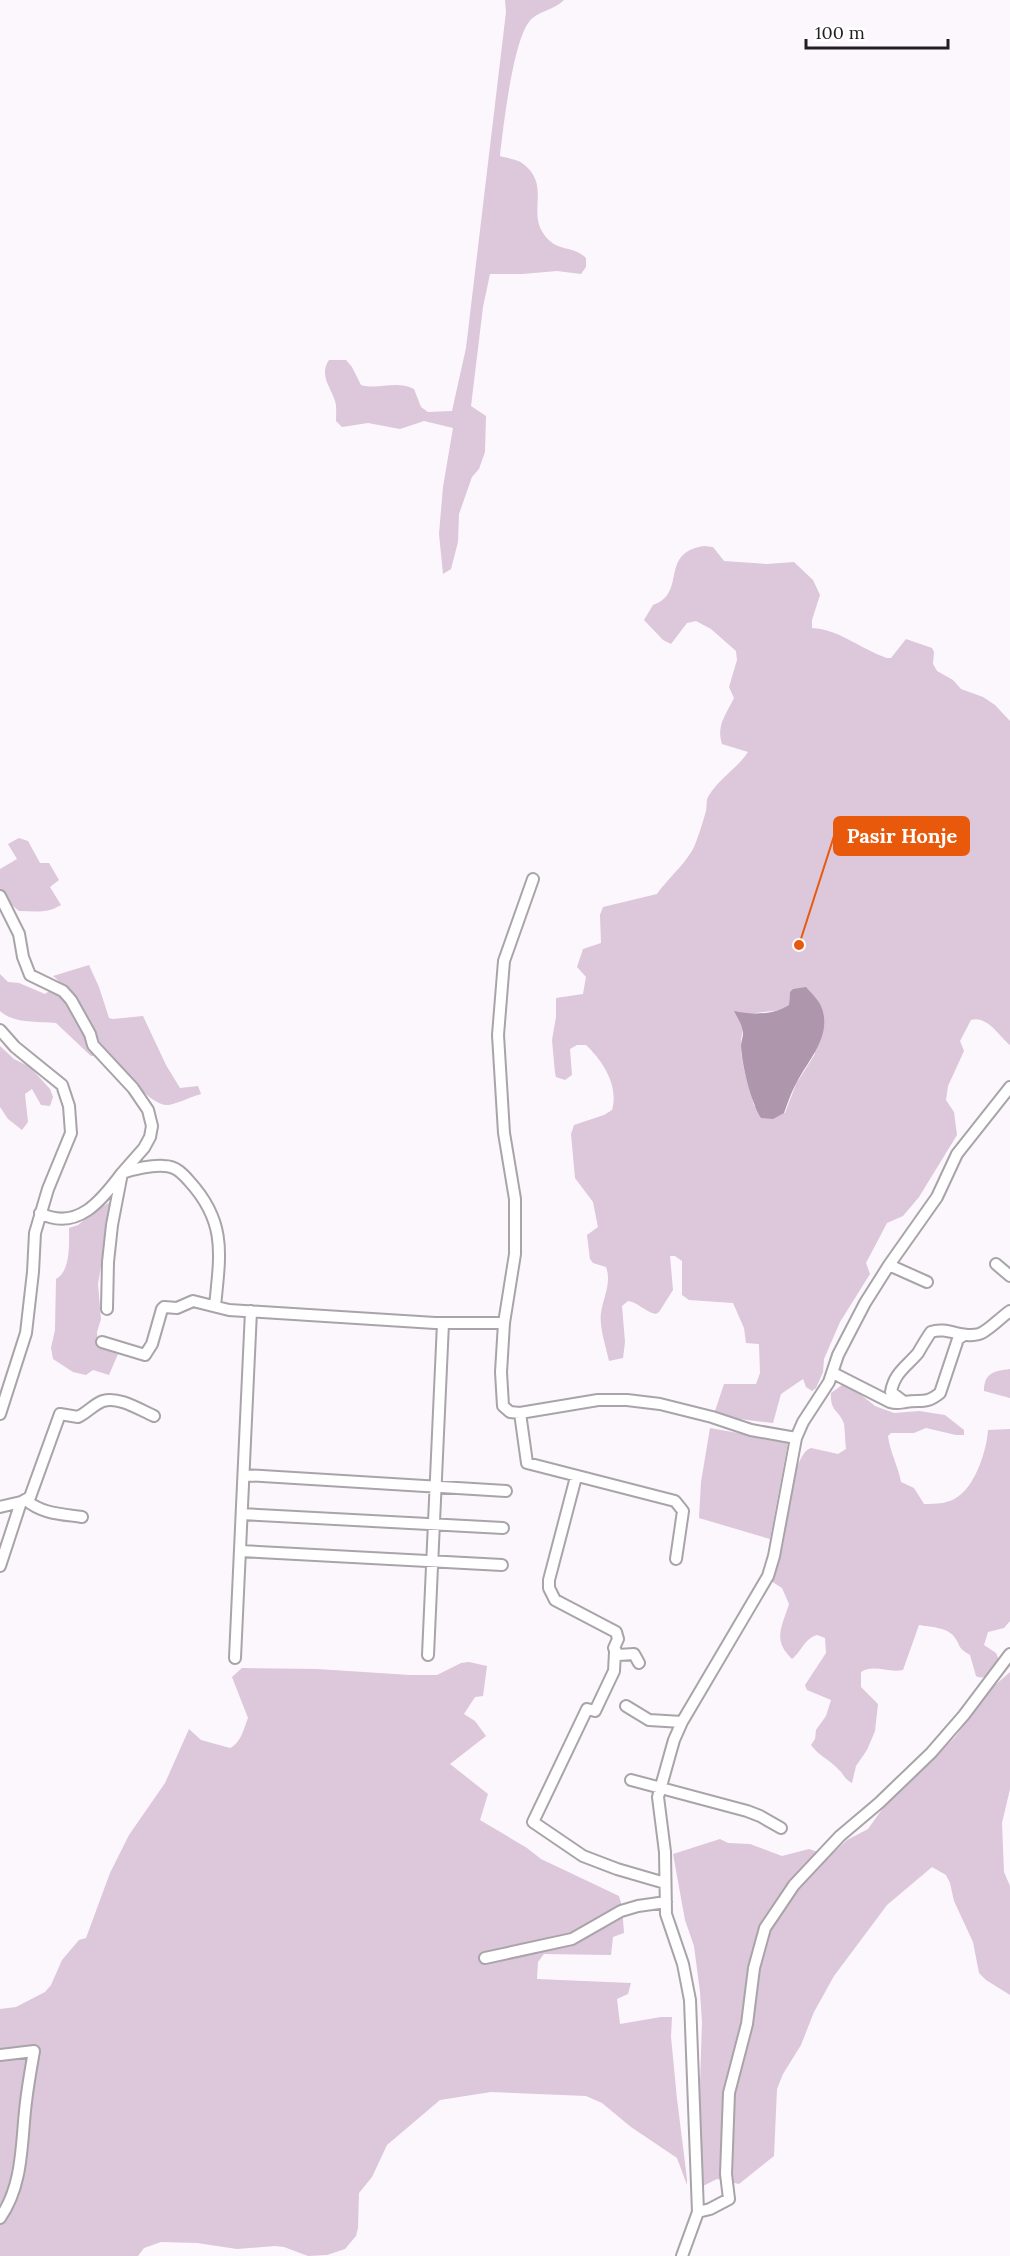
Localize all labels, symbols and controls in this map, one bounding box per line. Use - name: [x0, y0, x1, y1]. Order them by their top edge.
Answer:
- scale bar: [806, 12, 948, 50]
- text: 100 m: [815, 21, 865, 44]
- callout: Pasir Honje: [834, 817, 969, 855]
- text: Pasir Honje: [847, 823, 958, 848]

